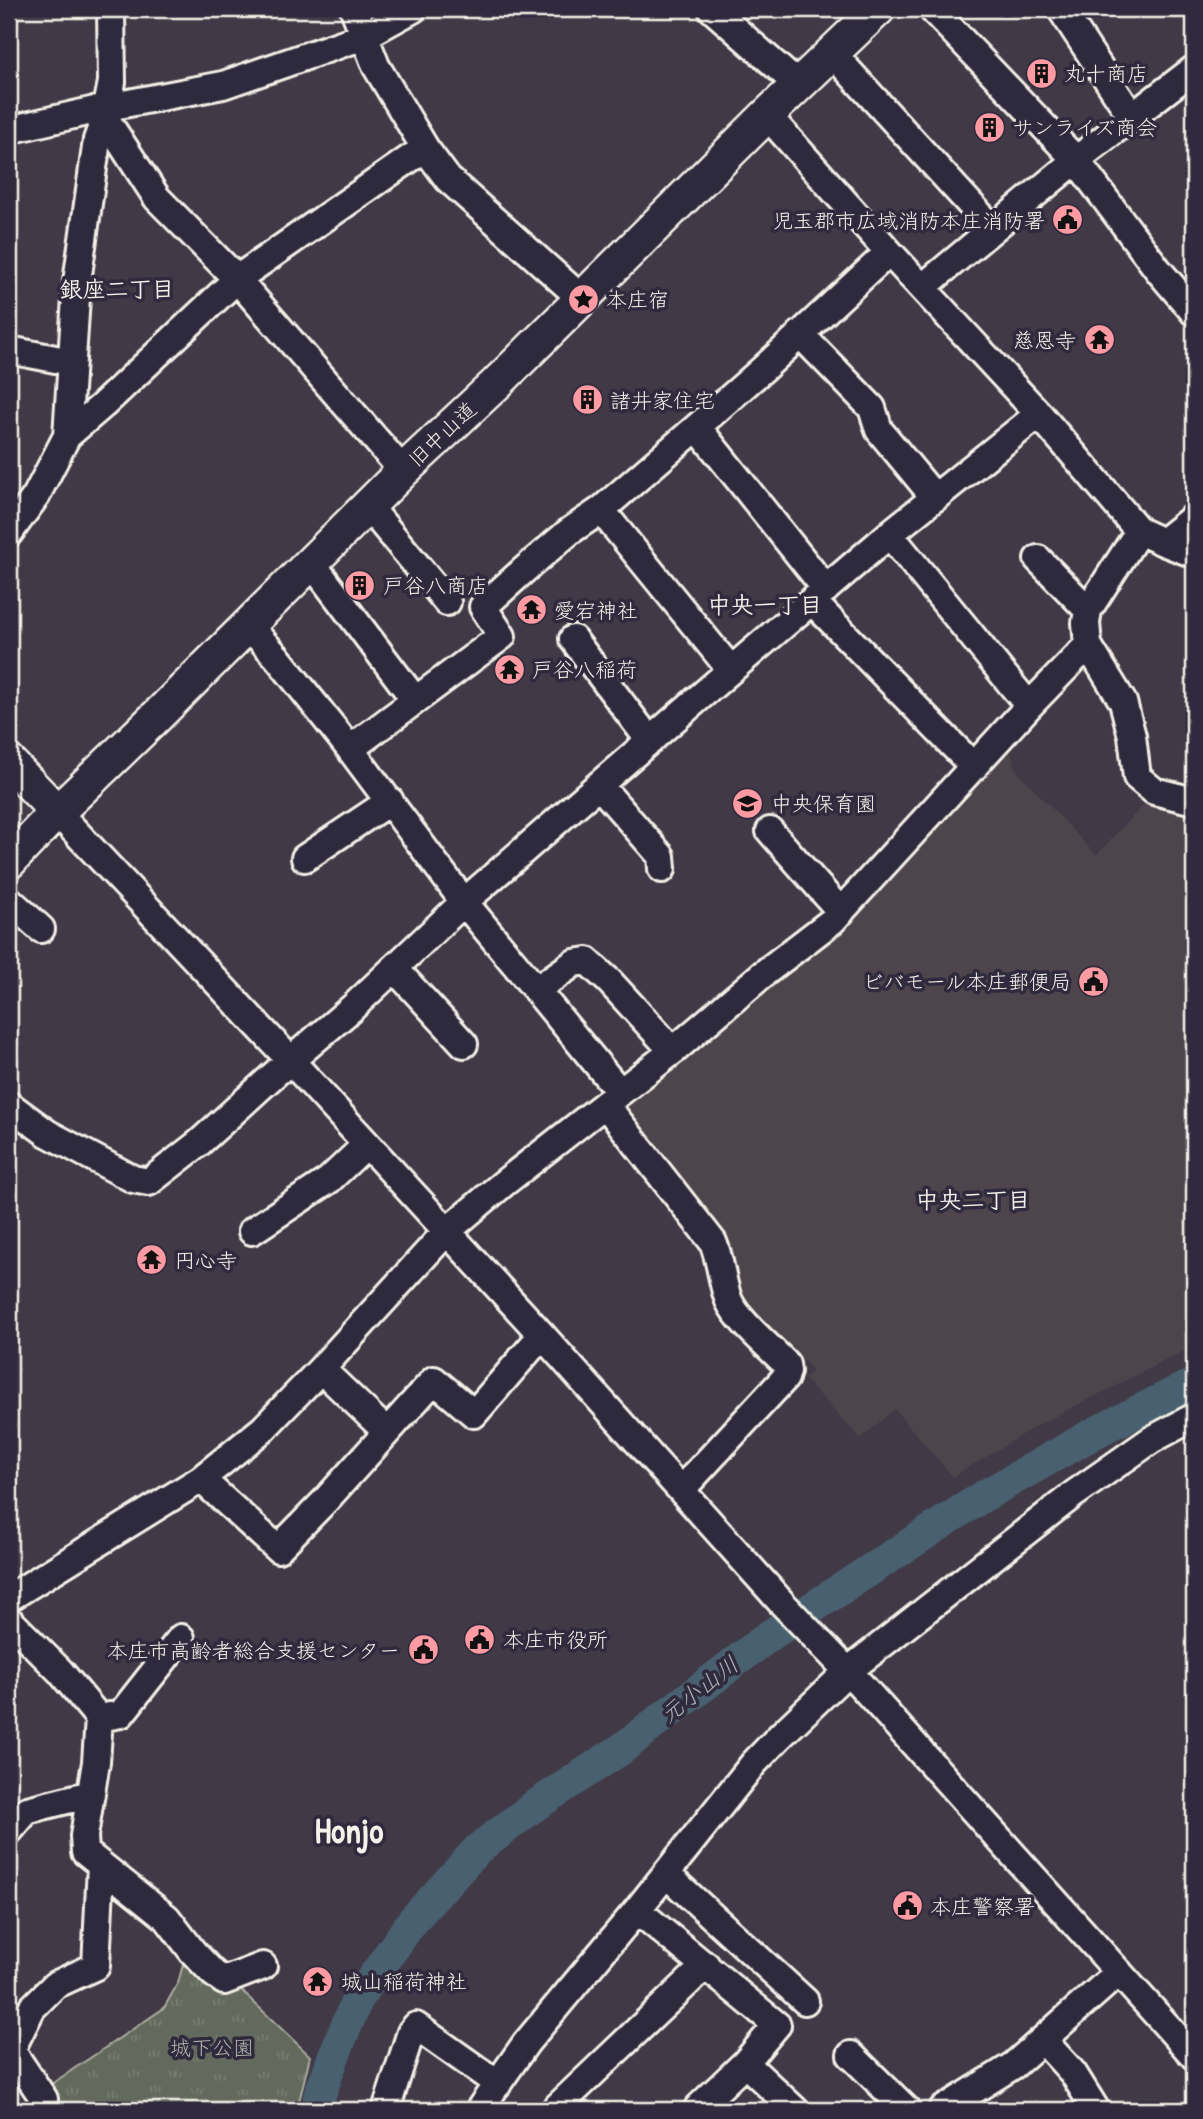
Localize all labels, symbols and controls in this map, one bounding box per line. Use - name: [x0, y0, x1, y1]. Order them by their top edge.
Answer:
- building icon: 丸十商店: [1024, 56, 1058, 90]
- place label: 丸十商店: [1064, 59, 1148, 88]
- building icon: サンライズ商会: [972, 110, 1006, 144]
- place label: サンライズ商会: [1012, 113, 1157, 142]
- public building icon: 児玉郡市広域消防本庄消防署: [1051, 203, 1085, 237]
- place label: 児玉郡市広域消防本庄消防署: [772, 206, 1045, 235]
- district label: 銀座二丁目: [60, 273, 175, 304]
- place icon: 本庄宿: [566, 282, 600, 316]
- place label: 本庄宿: [606, 285, 669, 314]
- temple icon: 慈恩寺: [1082, 323, 1116, 357]
- place label: 慈恩寺: [1013, 326, 1076, 355]
- building icon: 諸井家住宅: [570, 383, 604, 417]
- place label: 諸井家住宅: [610, 386, 715, 415]
- street label: 旧中山道: [401, 395, 483, 473]
- building icon: 戸谷八商店: [343, 568, 377, 602]
- place label: 戸谷八商店: [383, 571, 488, 600]
- district label: 中央一丁目: [708, 589, 823, 620]
- temple icon: 愛宕神社: [514, 593, 548, 627]
- place label: 愛宕神社: [554, 596, 638, 625]
- temple icon: 戸谷八稲荷: [492, 652, 526, 686]
- place label: 戸谷八稲荷: [532, 655, 637, 684]
- school or university icon: 中央保育園: [731, 786, 765, 820]
- place label: 中央保育園: [771, 789, 876, 818]
- public building icon: ビバモール本庄郵便局: [1077, 964, 1111, 998]
- place label: ビバモール本庄郵便局: [862, 967, 1071, 996]
- district label: 中央二丁目: [916, 1184, 1031, 1215]
- temple icon: 円心寺: [134, 1243, 168, 1277]
- place label: 円心寺: [174, 1246, 237, 1275]
- public building icon: 本庄市役所: [463, 1622, 497, 1656]
- place label: 本庄市役所: [503, 1625, 608, 1654]
- public building icon: 本庄市高齢者総合支援センター: [406, 1633, 440, 1667]
- place label: 本庄市高齢者総合支援センター: [107, 1636, 400, 1665]
- water label: 元小山川: [653, 1648, 745, 1730]
- district label: Honjo: [315, 1807, 383, 1854]
- public building icon: 本庄警察署: [890, 1889, 924, 1923]
- place label: 本庄警察署: [930, 1892, 1035, 1921]
- temple icon: 城山稲荷神社: [301, 1964, 335, 1998]
- place label: 城山稲荷神社: [341, 1967, 467, 1996]
- park label: 城下公園: [170, 2033, 254, 2062]

